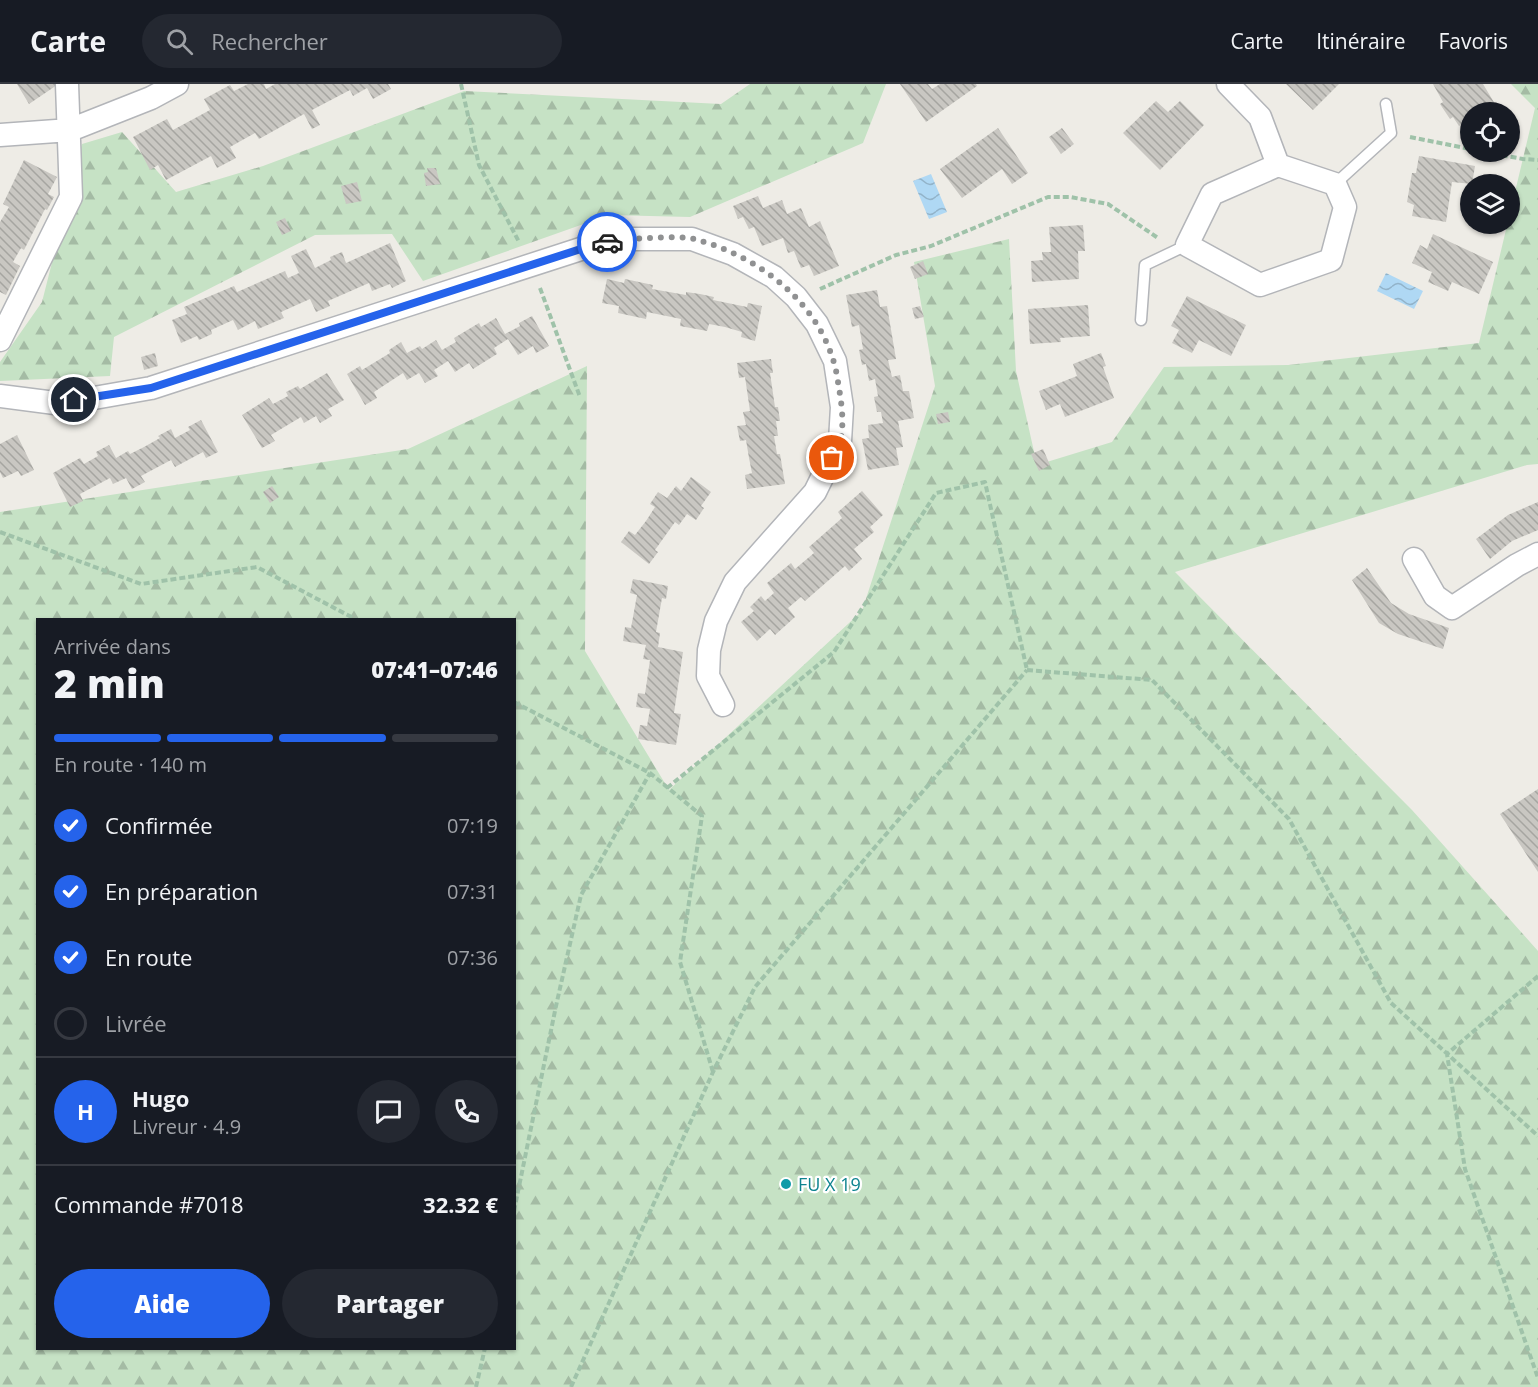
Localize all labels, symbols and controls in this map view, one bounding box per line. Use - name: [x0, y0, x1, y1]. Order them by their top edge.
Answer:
- search box: [142, 14, 562, 68]
- text: Carte: [30, 22, 106, 60]
- icon: search: [163, 25, 196, 58]
- text: Rechercher: [211, 26, 328, 56]
- text: Carte: [1230, 27, 1283, 55]
- text: Itinéraire: [1316, 27, 1405, 55]
- text: Favoris: [1438, 27, 1508, 55]
- map controls: [1460, 102, 1520, 234]
- button: locate: [1460, 102, 1520, 162]
- button: layers: [1460, 174, 1520, 234]
- courier: [577, 212, 637, 272]
- icon: car: [591, 226, 624, 259]
- pin: [48, 374, 99, 425]
- icon: home: [57, 383, 90, 416]
- pin: [806, 432, 857, 483]
- icon: bag: [815, 441, 848, 474]
- text: Arrivée dans: [54, 633, 171, 660]
- text: 07:41–07:46: [371, 654, 498, 684]
- text: 2 min: [54, 656, 165, 709]
- text: En route · 140 m: [54, 751, 207, 778]
- icon: check: [54, 809, 87, 842]
- text: Confirmée: [105, 810, 213, 840]
- text: 07:19: [447, 812, 498, 839]
- icon: check: [54, 875, 87, 908]
- text: En préparation: [105, 876, 258, 906]
- text: 07:31: [447, 878, 498, 905]
- icon: check: [54, 941, 87, 974]
- text: En route: [105, 942, 192, 972]
- text: 07:36: [447, 944, 498, 971]
- text: Livrée: [105, 1008, 167, 1038]
- button: chat: [357, 1080, 420, 1143]
- button: phone: [435, 1080, 498, 1143]
- text: Hugo: [132, 1083, 189, 1113]
- text: H: [77, 1096, 94, 1126]
- text: Livreur · 4.9: [132, 1113, 241, 1140]
- place label: FU X 19: [798, 1172, 861, 1196]
- marker: FU X 19: [779, 1177, 793, 1191]
- text: Commande #7018: [54, 1189, 244, 1219]
- text: 32.32 €: [423, 1189, 498, 1219]
- button: Aide: [54, 1269, 270, 1338]
- button: Partager: [282, 1269, 498, 1338]

